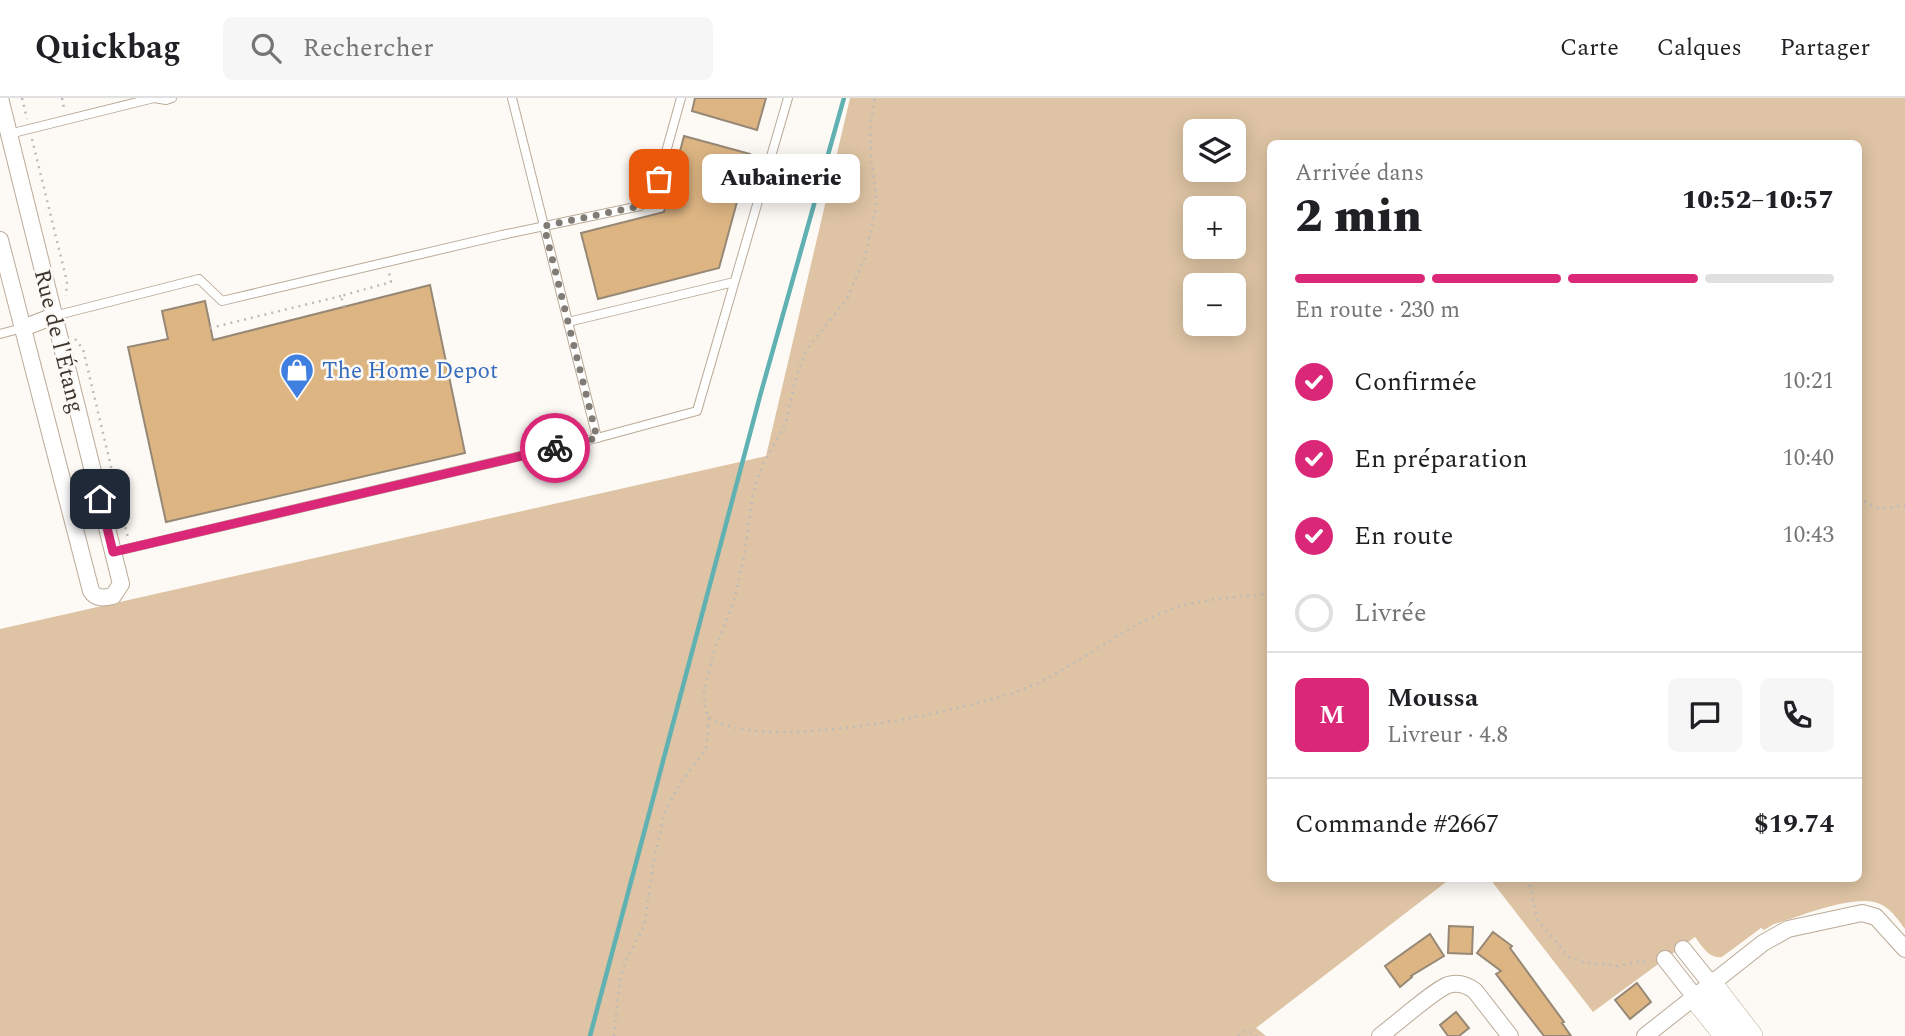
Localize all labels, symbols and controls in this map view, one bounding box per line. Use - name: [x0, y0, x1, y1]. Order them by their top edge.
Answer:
- search box: [223, 17, 713, 80]
- text: Quickbag: [35, 23, 181, 73]
- text: Rechercher: [303, 28, 434, 68]
- icon: search: [247, 29, 285, 67]
- text: Carte: [1560, 30, 1619, 66]
- text: Calques: [1657, 30, 1742, 66]
- text: Partager: [1780, 30, 1870, 66]
- map controls: [1183, 119, 1246, 336]
- button: layers: [1183, 119, 1246, 182]
- pin: [629, 149, 689, 209]
- callout: Aubainerie: [701, 154, 858, 204]
- text: Arrivée dans: [1295, 156, 1424, 191]
- icon: bag: [640, 160, 678, 198]
- text: Aubainerie: [720, 161, 842, 196]
- text: 10:52–10:57: [1682, 180, 1834, 220]
- text: 2 min: [1295, 182, 1422, 252]
- button: +: [1183, 196, 1246, 259]
- street label: Rue de l'Étang: [24, 266, 93, 417]
- button: −: [1183, 273, 1246, 336]
- text: En route · 230 m: [1295, 293, 1460, 328]
- shop icon: The Home Depot: [278, 351, 316, 400]
- place label: The Home Depot: [322, 354, 498, 389]
- text: Confirmée: [1354, 362, 1477, 402]
- icon: check: [1295, 363, 1333, 401]
- text: 10:21: [1782, 364, 1834, 399]
- courier: [520, 413, 590, 483]
- icon: bike: [536, 429, 574, 467]
- text: En préparation: [1354, 439, 1528, 479]
- icon: check: [1295, 440, 1333, 478]
- text: 10:40: [1782, 441, 1834, 476]
- pin: [70, 469, 130, 529]
- icon: home: [81, 480, 119, 518]
- text: En route: [1354, 516, 1453, 556]
- icon: check: [1295, 517, 1333, 555]
- text: 10:43: [1782, 518, 1834, 553]
- text: Livrée: [1354, 593, 1427, 633]
- text: Moussa: [1387, 678, 1478, 718]
- button: chat: [1668, 678, 1742, 752]
- button: phone: [1760, 678, 1834, 752]
- text: M: [1319, 695, 1345, 735]
- text: Livreur · 4.8: [1387, 718, 1508, 753]
- text: Commande #2667: [1295, 804, 1499, 844]
- text: $19.74: [1754, 804, 1834, 844]

